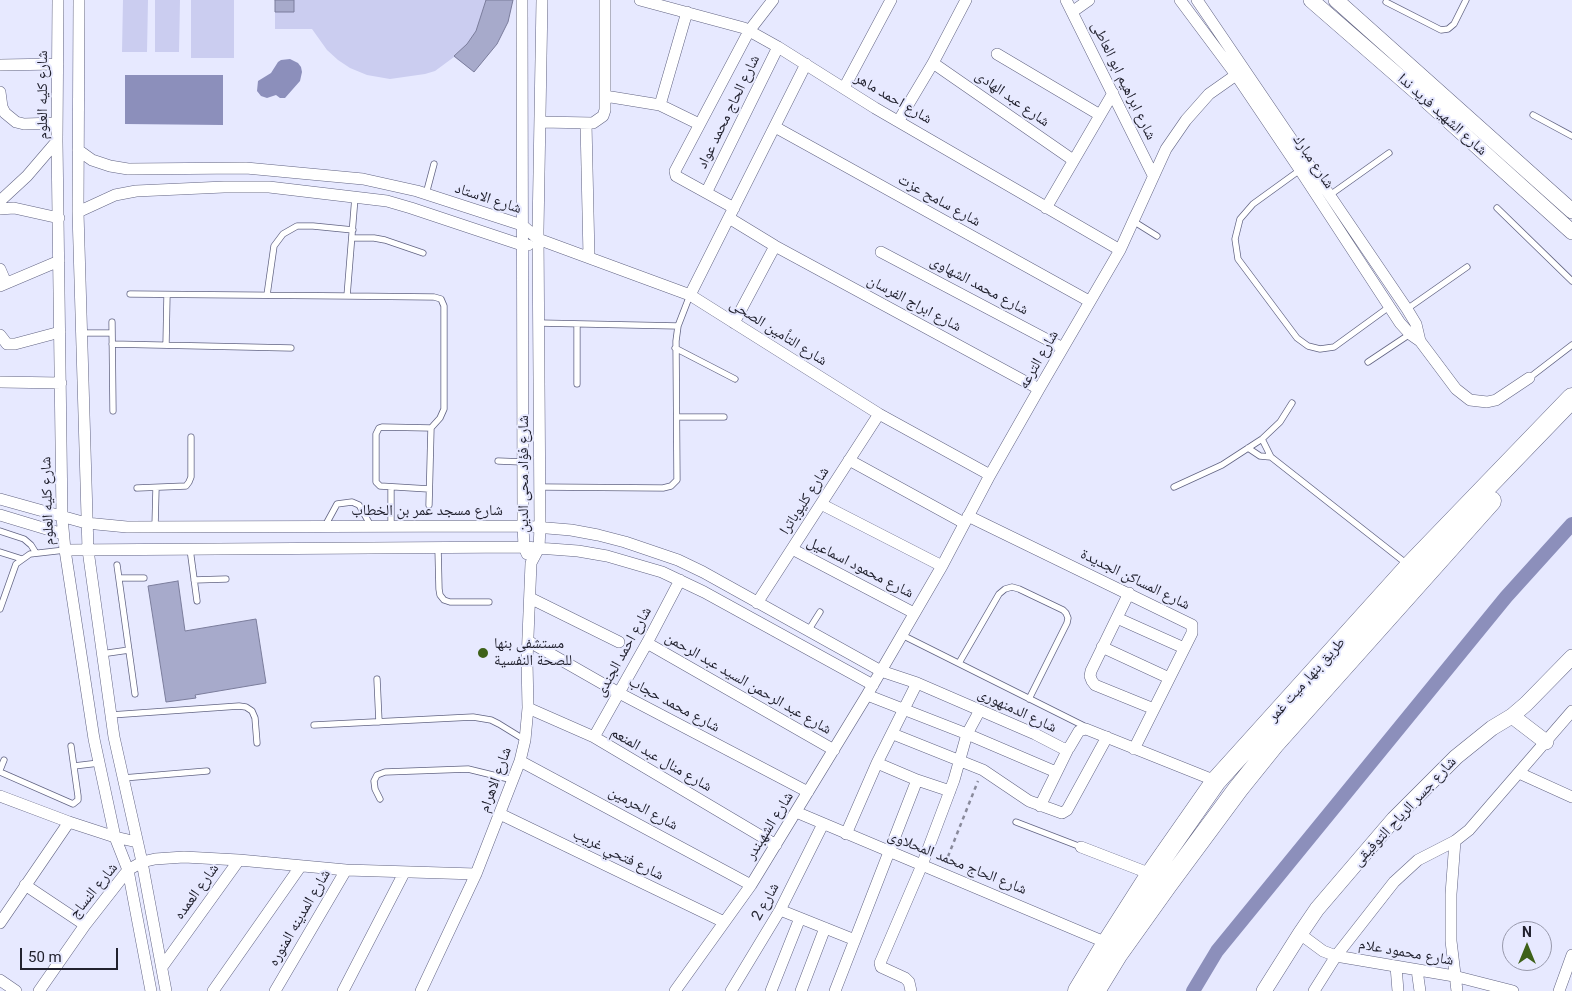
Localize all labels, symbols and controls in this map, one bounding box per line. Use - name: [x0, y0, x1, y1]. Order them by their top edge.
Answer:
- street label: شارع ابراهيم ابو العاطى: [1087, 19, 1159, 143]
- street label: شارع كليه العلوم: [34, 50, 52, 140]
- street label: شارع الحاج محمد عواد: [694, 52, 764, 172]
- street label: شارع عبد الهادى: [971, 67, 1053, 131]
- street label: شارع احمد ماهر: [851, 70, 935, 128]
- street label: شارع الشهيد فريد ندا: [1394, 70, 1490, 160]
- street label: شارع مبارك: [1288, 132, 1338, 192]
- street label: شارع سامح عزت: [895, 171, 983, 231]
- street label: شارع الاستاد: [452, 180, 524, 218]
- street label: شارع محمد الشهاوى: [927, 253, 1031, 319]
- street label: شارع ابراج الفرسان: [864, 272, 964, 336]
- street label: شارع التأمين الصحى: [726, 296, 830, 370]
- street label: شارع الترعه: [1015, 327, 1063, 393]
- street label: شارع فؤاد محى الدين: [515, 415, 533, 533]
- street label: شارع كليه العلوم: [37, 456, 59, 546]
- street label: شارع كليوباترا: [776, 464, 834, 538]
- street label: شارع مسجد عمر بن الخطاب: [351, 502, 503, 520]
- street label: شارع محمود اسماعيل: [804, 533, 916, 603]
- street label: شارع المساكن الجديدة: [1077, 546, 1193, 614]
- street label: شارع احمد الجندى: [592, 604, 656, 700]
- street label: شارع عبد الرحمن السيد عبد الرحمن: [662, 629, 834, 739]
- street label: طريق بنها, ميت غمر: [1264, 634, 1350, 726]
- place label: مستشفى بنها للصحة النفسية: [494, 635, 572, 670]
- marker: مستشفى بنها للصحة النفسية: [476, 646, 490, 660]
- street label: شارع محمد حجاب: [625, 673, 723, 737]
- street label: شارع الدمنهورى: [975, 685, 1059, 737]
- street label: شارع منال عبد المنعم: [607, 724, 715, 796]
- street label: شارع الاهرام: [476, 745, 516, 815]
- street label: شارع جسر الرياح التوفيقى: [1349, 753, 1461, 871]
- street label: شارع الحرمين: [605, 783, 681, 835]
- street label: شارع الشهبندر: [742, 789, 798, 863]
- street label: شارع فتحي غريب: [570, 825, 666, 885]
- street label: شارع الحاج محمد المحلاوى: [885, 827, 1029, 899]
- street label: شارع النساج: [66, 859, 122, 923]
- street label: شارع العمده: [171, 861, 223, 923]
- street label: شارع المدينه المنوره: [265, 866, 335, 970]
- street label: شارع 2: [748, 880, 784, 924]
- north arrow: [1502, 921, 1552, 971]
- text: N: [1522, 924, 1532, 940]
- street label: شارع محمود علام: [1357, 936, 1455, 970]
- scale bar: [22, 938, 120, 970]
- text: 50 m: [28, 948, 62, 966]

